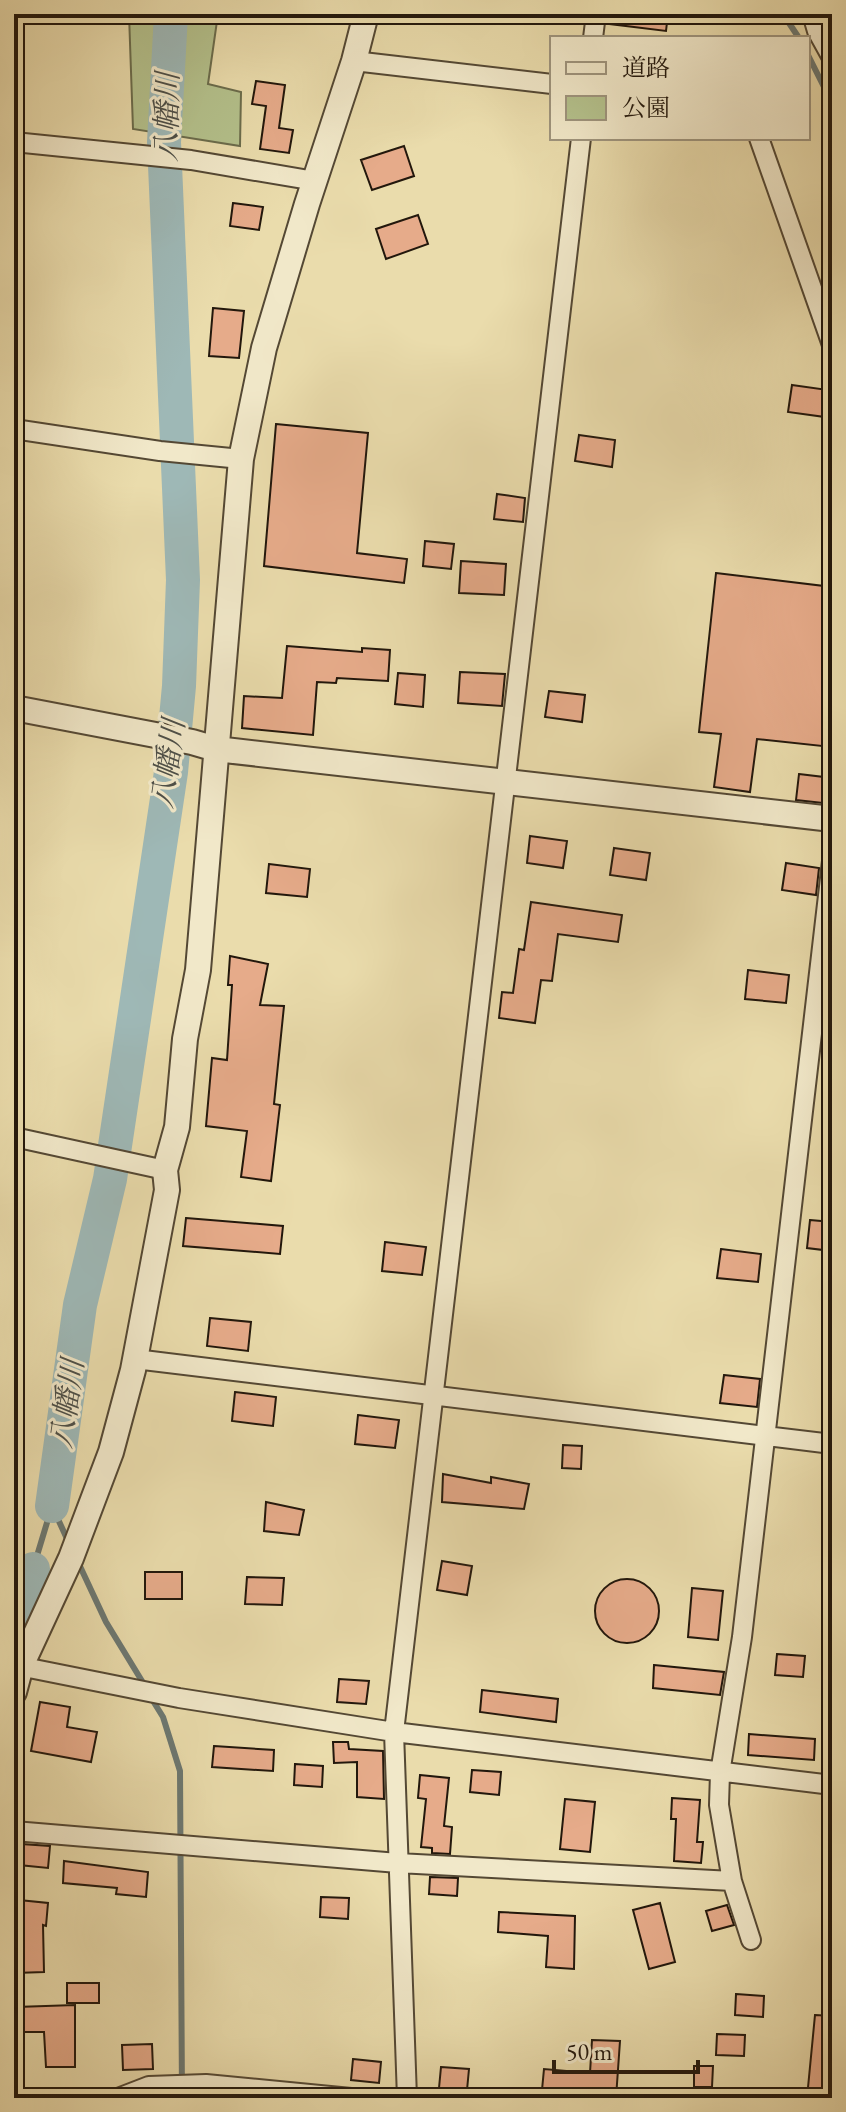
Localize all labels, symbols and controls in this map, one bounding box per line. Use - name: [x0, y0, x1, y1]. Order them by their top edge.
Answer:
- legend: [550, 36, 810, 140]
- text: 道路: [622, 52, 670, 83]
- water label: 八幡川: [146, 69, 187, 162]
- text: 公園: [622, 92, 670, 123]
- water label: 八幡川: [142, 714, 193, 811]
- water label: 八幡川: [41, 1354, 92, 1451]
- scale bar: [554, 2024, 698, 2074]
- text: 50 m: [566, 2036, 613, 2067]

